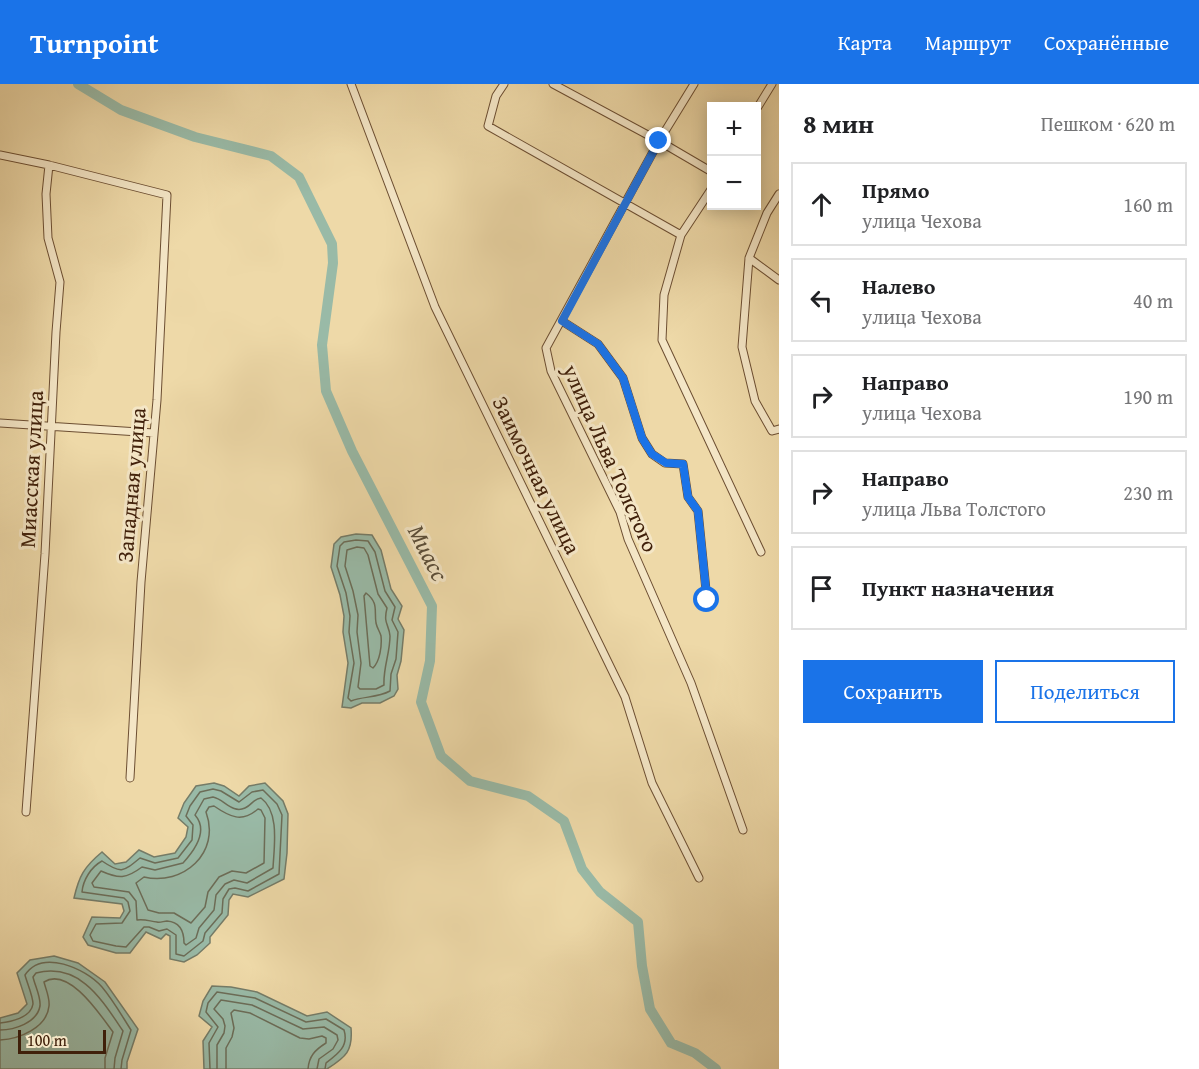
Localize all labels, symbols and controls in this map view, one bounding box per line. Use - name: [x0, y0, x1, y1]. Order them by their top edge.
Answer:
- text: Turnpoint: [30, 22, 159, 63]
- text: Карта: [838, 27, 892, 58]
- text: Маршрут: [925, 27, 1011, 58]
- text: Сохранённые: [1044, 27, 1169, 58]
- map controls: [707, 102, 761, 210]
- button: +: [707, 102, 761, 156]
- text: 8 мин: [803, 104, 874, 143]
- text: Пешком · 620 m: [1041, 109, 1175, 138]
- route end: [645, 127, 671, 153]
- button: −: [707, 156, 761, 210]
- text: Прямо: [862, 174, 929, 206]
- icon: ahead: [805, 188, 838, 221]
- text: 160 m: [1123, 190, 1173, 219]
- text: улица Чехова: [862, 206, 982, 235]
- text: Налево: [862, 270, 935, 302]
- icon: left: [805, 284, 838, 317]
- text: 40 m: [1133, 286, 1173, 315]
- text: улица Чехова: [862, 302, 982, 331]
- street label: улица Льва Толстого: [555, 358, 667, 557]
- text: Направо: [862, 366, 949, 398]
- icon: right: [805, 380, 838, 413]
- text: 190 m: [1123, 382, 1173, 411]
- street label: Миасская улица: [11, 389, 51, 549]
- street label: Заимочная улица: [485, 391, 589, 560]
- text: улица Чехова: [862, 398, 982, 427]
- street label: Западная улица: [108, 406, 154, 564]
- text: Направо: [862, 462, 949, 494]
- icon: right: [805, 476, 838, 509]
- text: 230 m: [1123, 478, 1173, 507]
- text: улица Льва Толстого: [862, 494, 1046, 523]
- water label: Миасс: [399, 518, 458, 588]
- icon: arrive: [805, 572, 838, 605]
- text: Пункт назначения: [862, 572, 1054, 604]
- route start: [693, 586, 719, 612]
- button: Сохранить: [803, 660, 983, 723]
- button: Поделиться: [995, 660, 1175, 723]
- scale bar: [18, 1027, 106, 1054]
- text: 100 m: [27, 1028, 67, 1052]

